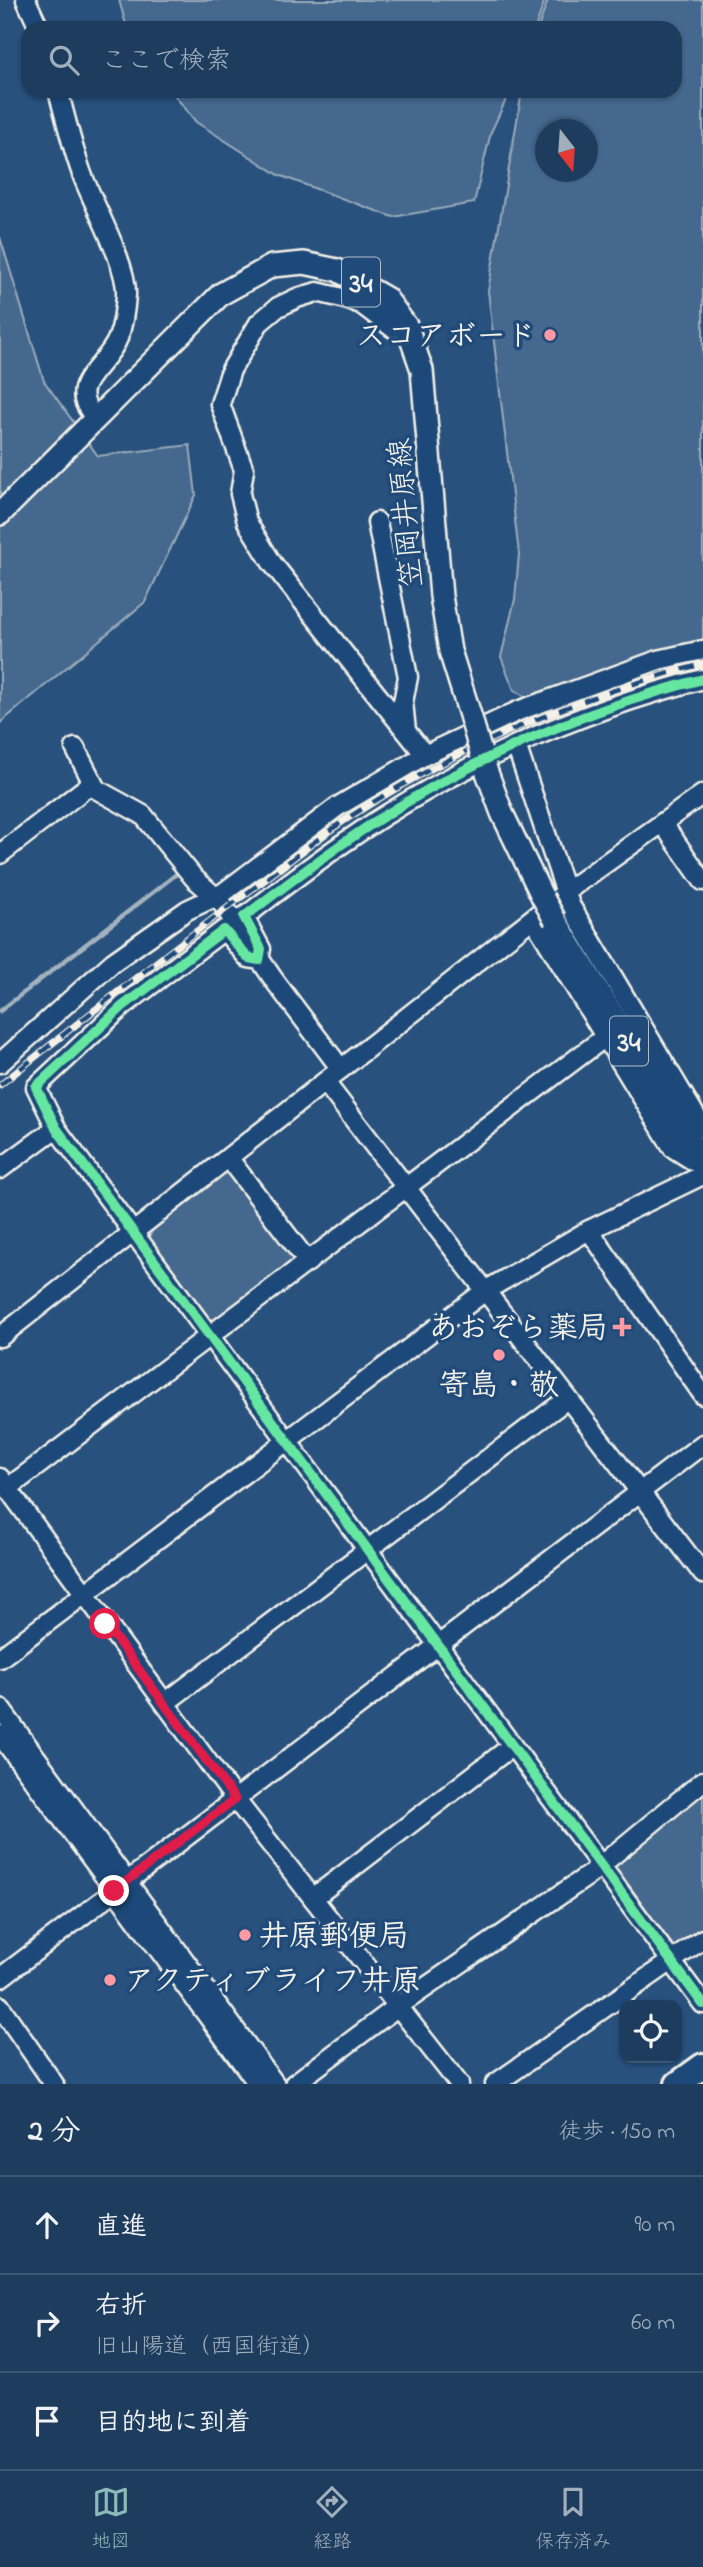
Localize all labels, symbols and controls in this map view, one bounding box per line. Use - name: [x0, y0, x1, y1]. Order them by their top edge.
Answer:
- search box: [21, 21, 682, 98]
- icon: search: [45, 41, 83, 79]
- text: ここで検索: [101, 43, 231, 81]
- north arrow: [535, 119, 598, 182]
- road number: 34: [342, 258, 380, 306]
- place label: スコアボード: [356, 316, 536, 360]
- marker: スコアボード: [542, 327, 558, 343]
- street label: 笠岡井原線: [380, 436, 436, 589]
- road number: 34: [610, 1016, 648, 1066]
- place label: あおぞら薬局: [428, 1308, 608, 1352]
- marker: あおぞら薬局: [614, 1319, 630, 1335]
- marker: 寄島・敬: [491, 1347, 507, 1363]
- place label: 寄島・敬: [439, 1365, 559, 1409]
- route start: [89, 1608, 120, 1639]
- route end: [98, 1875, 129, 1906]
- place label: 井原郵便局: [259, 1916, 409, 1960]
- marker: 井原郵便局: [237, 1927, 253, 1943]
- place label: アクティブライフ井原: [124, 1961, 421, 2005]
- marker: アクティブライフ井原: [102, 1972, 118, 1988]
- map controls: [619, 2000, 682, 2063]
- button: locate: [619, 2000, 682, 2063]
- text: 2 分: [28, 2111, 80, 2155]
- text: 徒歩 · 150 m: [559, 2116, 675, 2149]
- icon: ahead: [28, 2206, 66, 2244]
- text: 直進: [95, 2209, 147, 2247]
- text: 90 m: [635, 2209, 675, 2242]
- text: 右折: [95, 2288, 147, 2326]
- icon: right: [28, 2304, 66, 2342]
- text: 60 m: [631, 2307, 675, 2340]
- text: 旧山陽道（西国街道）: [95, 2331, 325, 2364]
- icon: arrive: [28, 2402, 66, 2440]
- text: 目的地に到着: [95, 2405, 251, 2443]
- tab: 地図: [92, 2483, 130, 2556]
- tab: 経路: [313, 2483, 351, 2556]
- tab: 保存済み: [535, 2483, 611, 2556]

